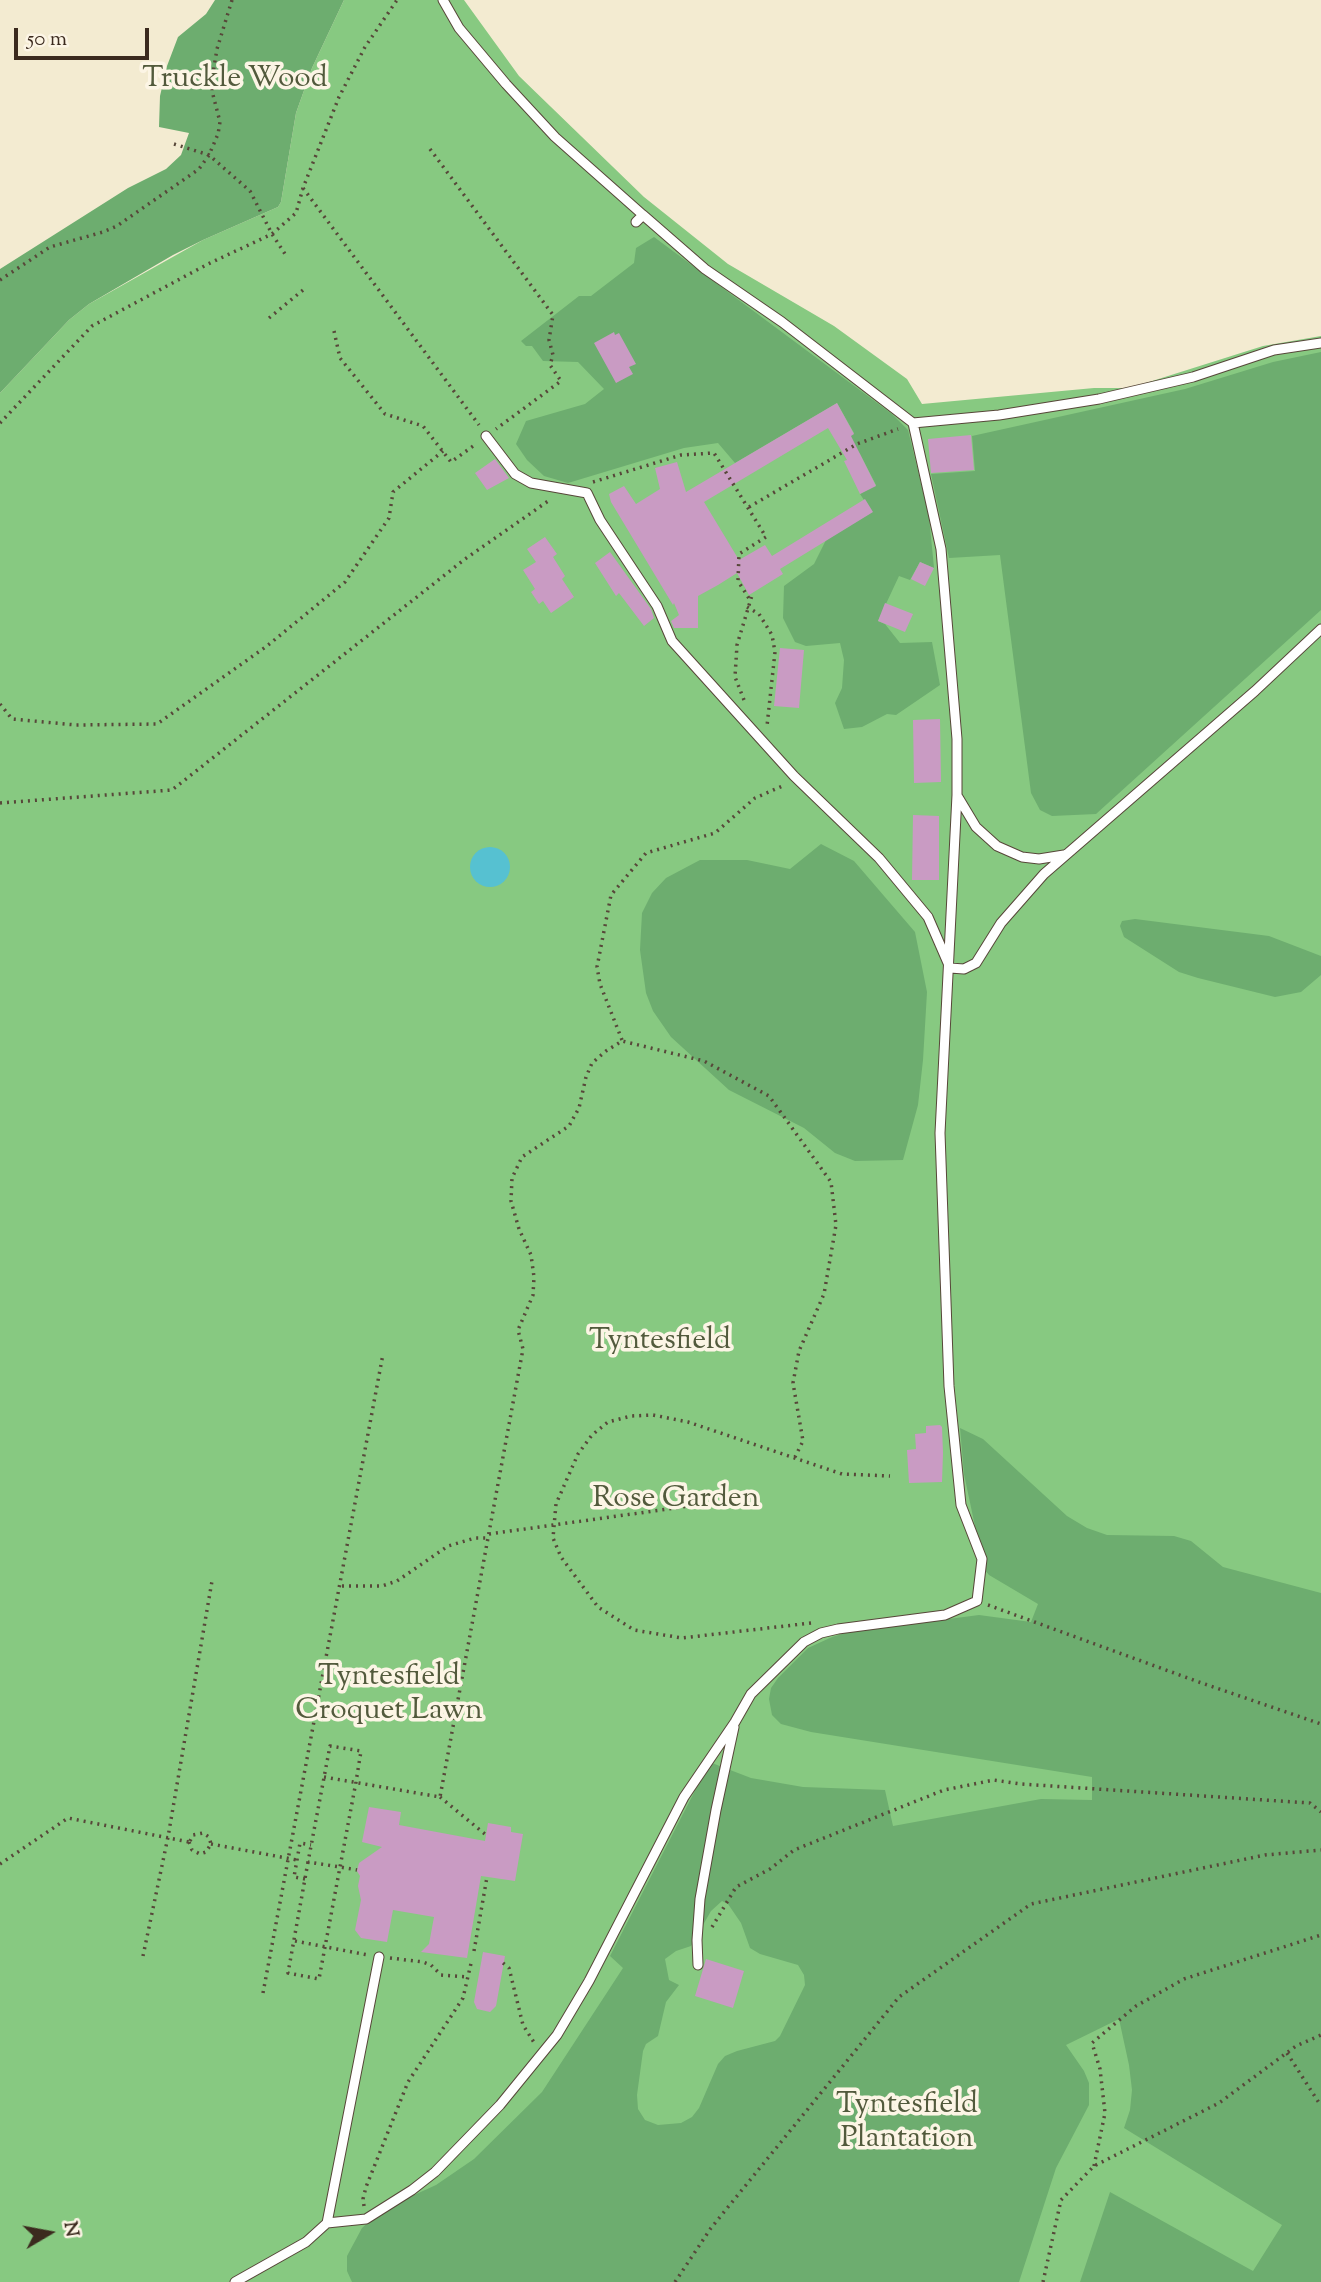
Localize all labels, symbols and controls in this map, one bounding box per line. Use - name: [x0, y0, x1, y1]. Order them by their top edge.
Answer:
- scale bar: [18, 14, 152, 58]
- text: 50 m: [27, 25, 67, 55]
- park label: Truckle Wood: [142, 63, 328, 99]
- park label: Tyntesfield: [589, 1325, 731, 1361]
- park label: Rose Garden: [593, 1483, 759, 1519]
- park label: Tyntesfield Croquet Lawn: [295, 1661, 483, 1732]
- park label: Tyntesfield Plantation: [836, 2089, 978, 2160]
- north arrow: [14, 2198, 84, 2268]
- text: N: [56, 2219, 85, 2239]

